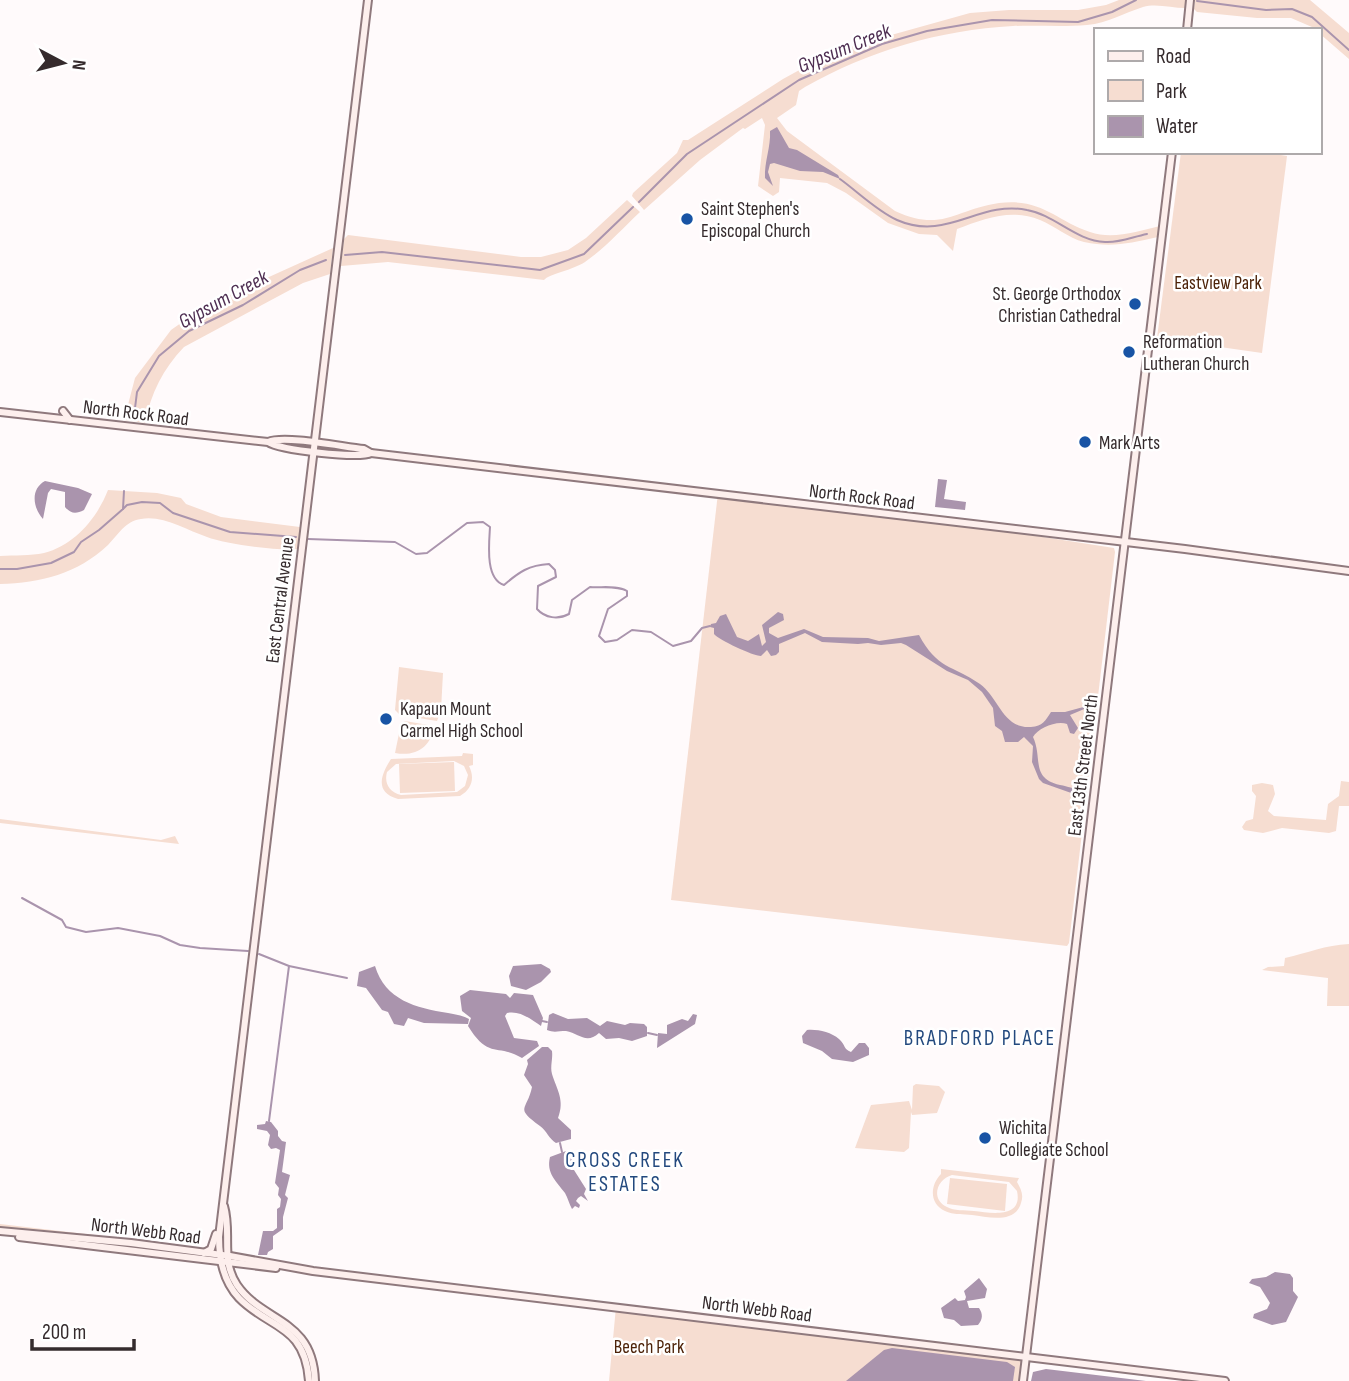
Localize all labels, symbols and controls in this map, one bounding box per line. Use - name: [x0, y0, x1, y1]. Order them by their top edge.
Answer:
- water label: Gypsum Creek: [794, 18, 896, 79]
- north arrow: [28, 28, 98, 98]
- legend: [1094, 28, 1321, 154]
- text: Road: [1156, 44, 1191, 69]
- text: N: [66, 58, 90, 71]
- text: Park: [1156, 79, 1187, 104]
- text: Water: [1156, 114, 1198, 139]
- place label: Saint Stephen's Episcopal Church: [701, 198, 810, 243]
- marker: Saint Stephen's Episcopal Church: [679, 211, 695, 227]
- water label: Gypsum Creek: [174, 264, 273, 334]
- park label: Eastview Park: [1174, 272, 1262, 295]
- place label: St. George Orthodox Christian Cathedral: [992, 283, 1121, 328]
- marker: St. George Orthodox Christian Cathedral: [1127, 296, 1143, 312]
- place label: Reformation Lutheran Church: [1143, 331, 1249, 376]
- marker: Reformation Lutheran Church: [1121, 344, 1137, 360]
- street label: North Rock Road: [82, 396, 190, 431]
- place label: Mark Arts: [1099, 432, 1160, 455]
- marker: Mark Arts: [1077, 434, 1093, 450]
- street label: North Rock Road: [808, 480, 916, 515]
- street label: East Central Avenue: [261, 536, 300, 664]
- street label: East 13th Street North: [1063, 693, 1104, 837]
- place label: Kapaun Mount Carmel High School: [400, 698, 523, 743]
- marker: Kapaun Mount Carmel High School: [378, 711, 394, 727]
- district label: BRADFORD PLACE: [904, 1026, 1056, 1051]
- place label: Wichita Collegiate School: [999, 1117, 1109, 1162]
- marker: Wichita Collegiate School: [977, 1130, 993, 1146]
- district label: CROSS CREEK ESTATES: [565, 1148, 685, 1197]
- street label: North Webb Road: [90, 1213, 202, 1250]
- street label: North Webb Road: [701, 1291, 813, 1328]
- scale bar: [32, 1308, 133, 1352]
- text: 200 m: [42, 1320, 86, 1345]
- park label: Beech Park: [614, 1336, 685, 1359]

